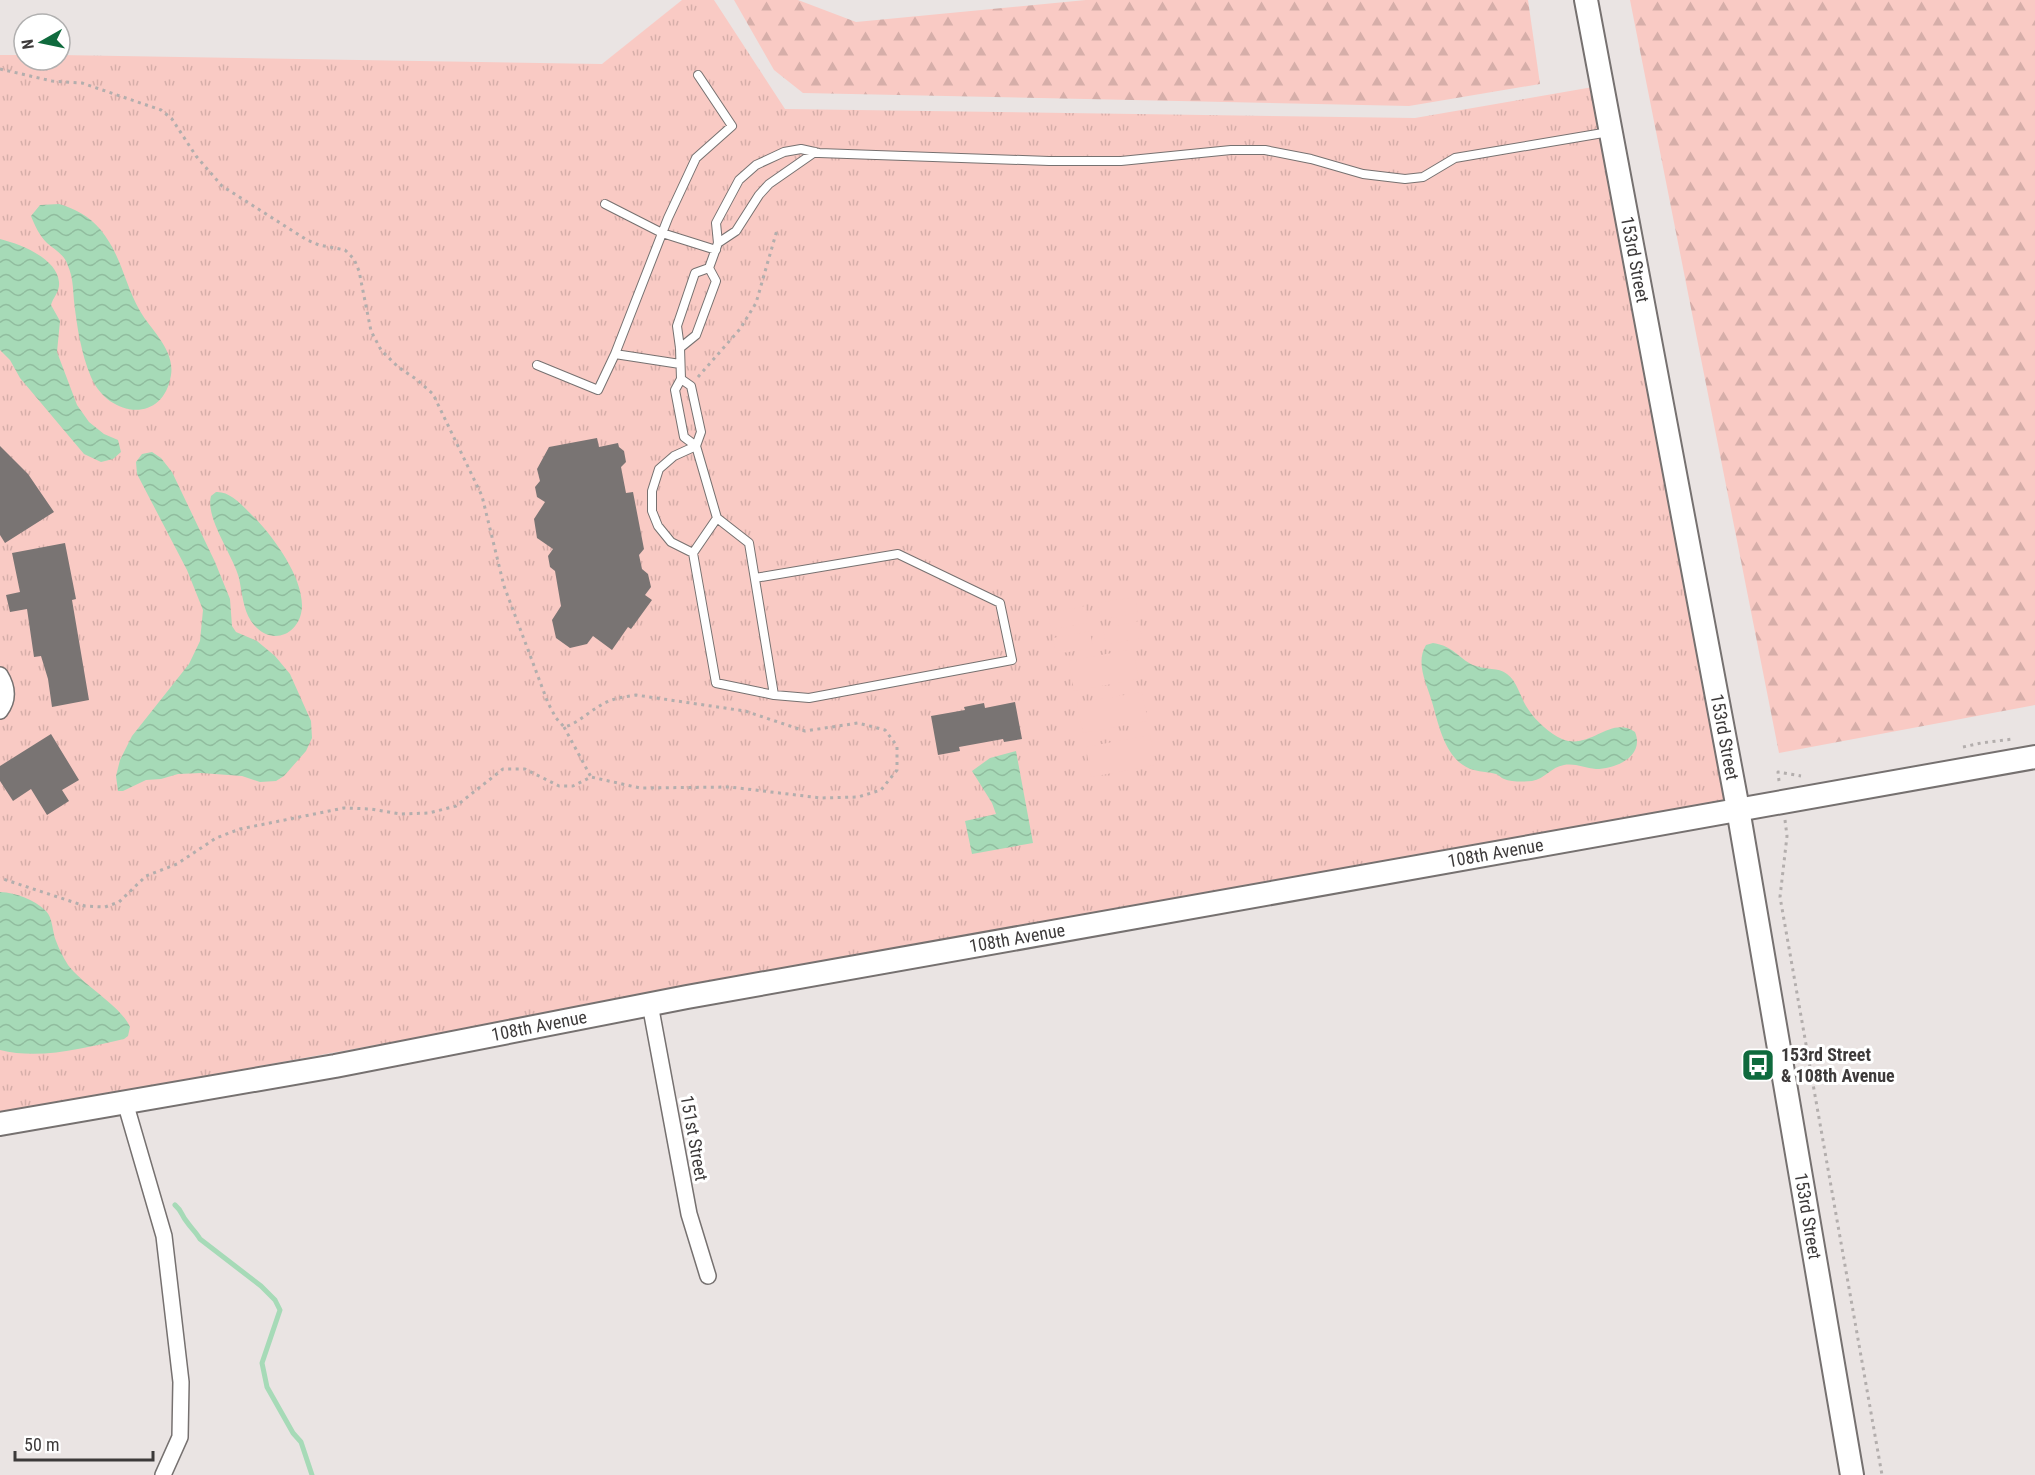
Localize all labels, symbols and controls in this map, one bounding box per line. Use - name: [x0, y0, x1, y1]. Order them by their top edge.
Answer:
- north arrow: [12, 12, 72, 72]
- text: N: [18, 38, 38, 51]
- street label: 153rd Street: [1617, 215, 1654, 304]
- street label: 153rd Street: [1707, 692, 1743, 782]
- street label: 108th Avenue: [1446, 834, 1545, 871]
- street label: 108th Avenue: [968, 919, 1066, 957]
- street label: 108th Avenue: [490, 1006, 588, 1045]
- place label: 153rd Street & 108th Avenue: [1781, 1044, 1895, 1086]
- bus stop icon: 153rd Street & 108th Avenue: [1740, 1047, 1776, 1083]
- street label: 151st Street: [677, 1093, 712, 1182]
- street label: 153rd Street: [1790, 1171, 1826, 1261]
- scale bar: [15, 1424, 153, 1462]
- text: 50 m: [24, 1434, 59, 1455]

